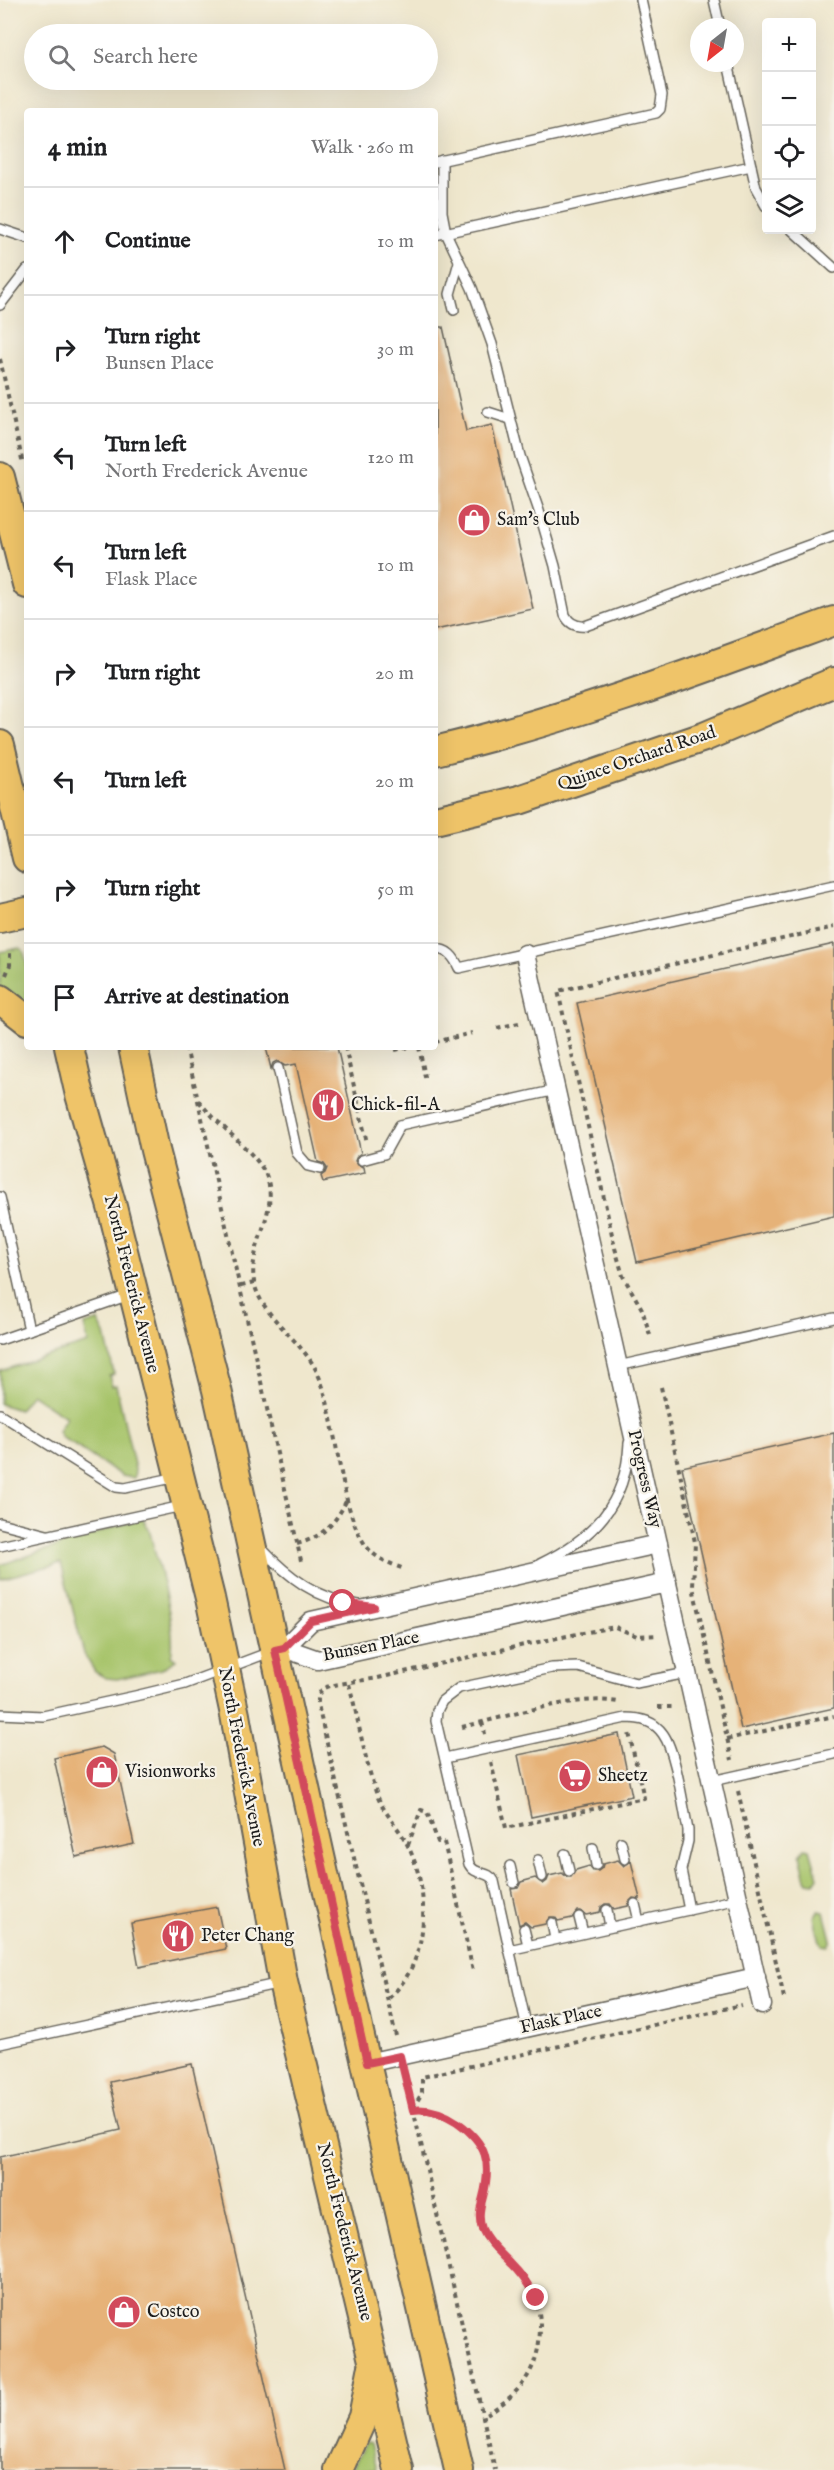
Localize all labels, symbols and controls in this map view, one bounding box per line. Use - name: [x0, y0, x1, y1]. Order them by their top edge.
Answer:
- north arrow: [690, 18, 744, 72]
- map controls: [762, 18, 816, 234]
- button: +: [762, 18, 816, 72]
- search box: [24, 24, 438, 90]
- icon: search: [45, 41, 78, 74]
- text: Search here: [93, 43, 198, 71]
- button: −: [762, 72, 816, 126]
- button: locate: [762, 126, 816, 180]
- text: 4 min: [48, 131, 107, 164]
- text: Walk · 260 m: [311, 135, 414, 160]
- button: layers: [762, 180, 816, 234]
- icon: ahead: [48, 225, 81, 258]
- text: Continue: [105, 227, 191, 255]
- text: 10 m: [377, 229, 414, 254]
- text: Turn right: [105, 323, 200, 351]
- icon: right: [48, 333, 81, 366]
- text: 30 m: [377, 337, 414, 362]
- text: Bunsen Place: [105, 351, 214, 376]
- text: Turn left: [105, 431, 187, 459]
- icon: left: [48, 441, 81, 474]
- text: 120 m: [368, 445, 414, 470]
- text: North Frederick Avenue: [105, 459, 308, 484]
- shop icon: Sam's Club: [456, 502, 492, 538]
- place label: Sam's Club: [497, 509, 580, 532]
- text: Turn left: [105, 539, 187, 567]
- icon: left: [48, 549, 81, 582]
- text: 10 m: [377, 553, 414, 578]
- text: Flask Place: [105, 567, 197, 592]
- icon: right: [48, 657, 81, 690]
- text: Turn right: [105, 659, 200, 687]
- text: 20 m: [375, 661, 414, 686]
- street label: Quince Orchard Road: [555, 721, 720, 797]
- icon: left: [48, 765, 81, 798]
- text: Turn left: [105, 767, 187, 795]
- text: 20 m: [375, 769, 414, 794]
- icon: right: [48, 873, 81, 906]
- text: Turn right: [105, 875, 200, 903]
- text: 50 m: [377, 877, 414, 902]
- icon: arrive: [48, 981, 81, 1014]
- text: Arrive at destination: [105, 983, 289, 1011]
- restaurant icon: Chick-fil-A: [310, 1087, 346, 1123]
- place label: Chick-fil-A: [351, 1094, 441, 1117]
- street label: North Frederick Avenue: [98, 1193, 164, 1375]
- street label: Progress Way: [621, 1427, 667, 1531]
- route start: [329, 1589, 355, 1615]
- street label: Bunsen Place: [321, 1626, 421, 1668]
- street label: North Frederick Avenue: [212, 1665, 270, 1849]
- shop icon: Visionworks: [84, 1754, 120, 1790]
- supermarket icon: Sheetz: [557, 1758, 593, 1794]
- place label: Visionworks: [124, 1761, 216, 1784]
- place label: Sheetz: [598, 1765, 648, 1788]
- restaurant icon: Peter Chang: [160, 1918, 196, 1954]
- place label: Peter Chang: [201, 1925, 294, 1948]
- street label: Flask Place: [518, 2000, 604, 2040]
- street label: North Frederick Avenue: [311, 2141, 377, 2323]
- route end: [522, 2284, 548, 2310]
- shop icon: Costco: [106, 2294, 142, 2330]
- place label: Costco: [147, 2301, 200, 2324]

